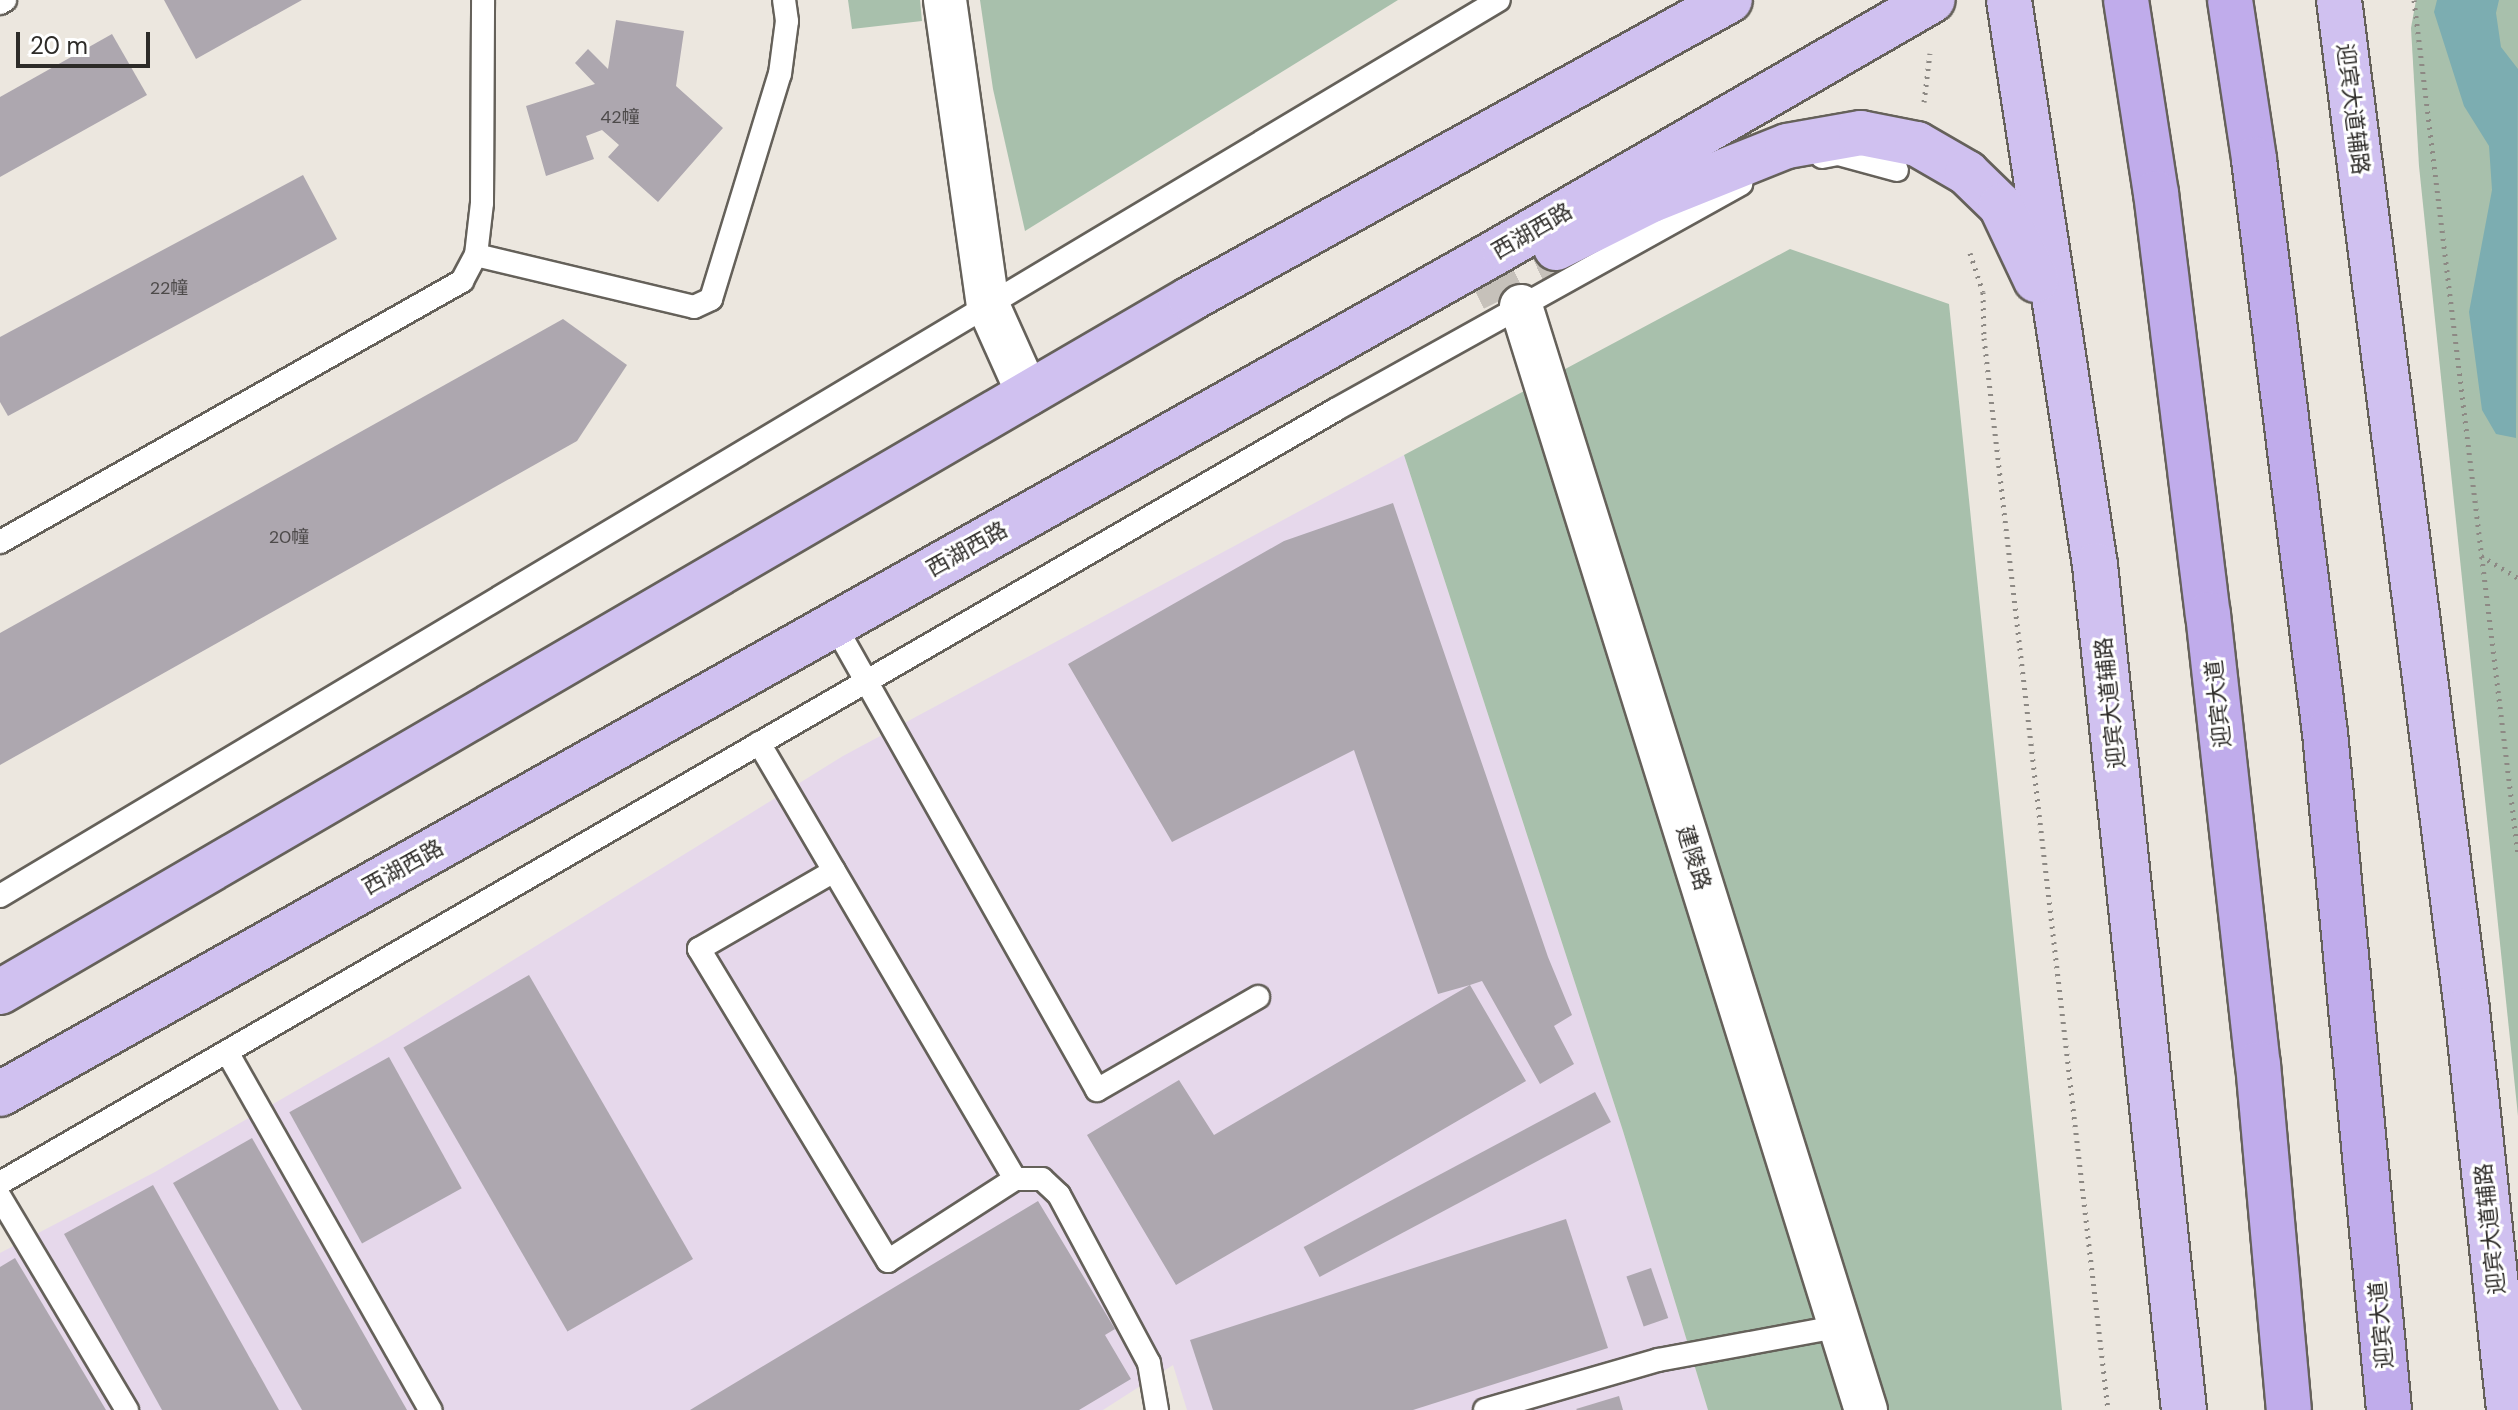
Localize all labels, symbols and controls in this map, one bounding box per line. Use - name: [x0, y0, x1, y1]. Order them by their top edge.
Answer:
- scale bar: [20, 16, 154, 66]
- text: 20 m: [30, 30, 88, 61]
- street label: 迎宾大道辅路: [2332, 42, 2374, 176]
- house number: 42幢: [600, 106, 640, 128]
- street label: 西湖西路: [1487, 198, 1577, 264]
- house number: 22幢: [150, 277, 188, 299]
- street label: 西湖西路: [922, 516, 1012, 582]
- house number: 20幢: [269, 526, 309, 548]
- street label: 迎宾大道辅路: [2090, 636, 2130, 770]
- street label: 迎宾大道: [2200, 659, 2236, 749]
- street label: 建陵路: [1672, 823, 1716, 893]
- street label: 西湖西路: [358, 834, 448, 900]
- street label: 迎宾大道辅路: [2470, 1162, 2510, 1296]
- street label: 迎宾大道: [2364, 1280, 2398, 1370]

